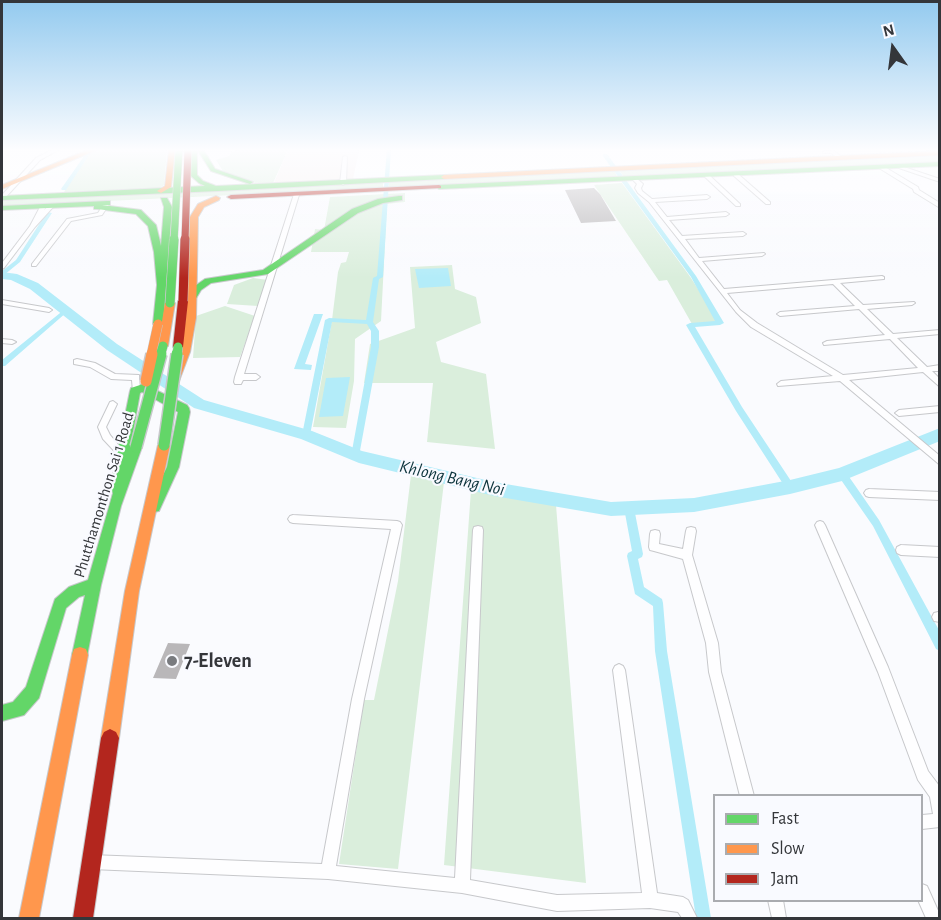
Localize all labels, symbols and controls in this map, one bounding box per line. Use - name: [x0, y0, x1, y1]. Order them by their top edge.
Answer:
- north arrow: [863, 18, 923, 78]
- text: N: [881, 21, 896, 40]
- street label: Phutthamonthon Sai 1 Road: [70, 410, 138, 580]
- water label: Khlong Bang Noi: [397, 455, 507, 501]
- place label: 7-Eleven: [184, 649, 252, 673]
- marker: 7-Eleven: [165, 654, 179, 668]
- legend: [713, 794, 923, 902]
- text: Fast: [771, 810, 799, 828]
- text: Slow: [771, 840, 804, 858]
- text: Jam: [771, 870, 799, 888]

